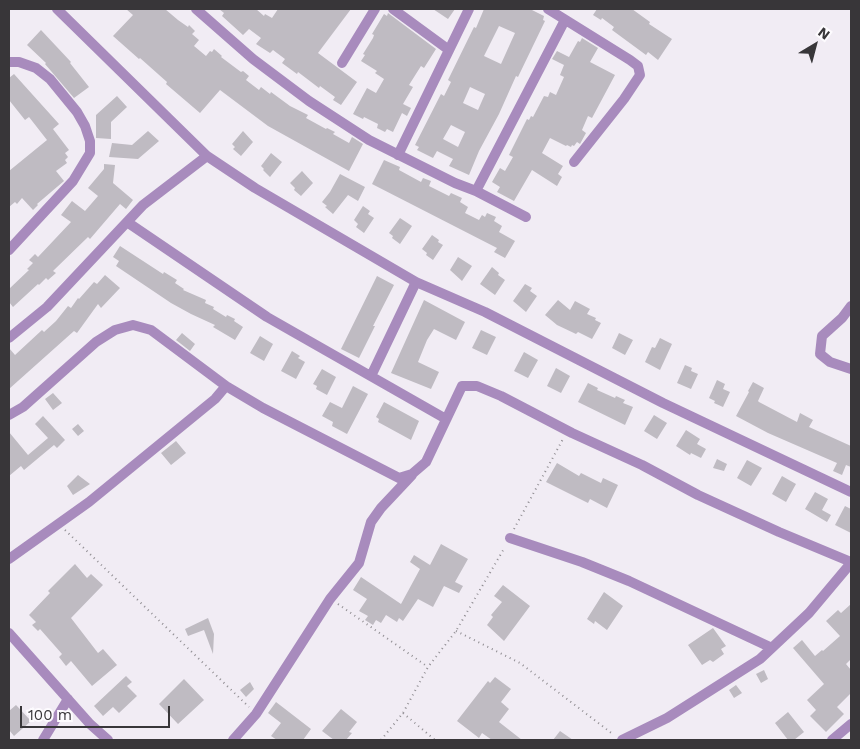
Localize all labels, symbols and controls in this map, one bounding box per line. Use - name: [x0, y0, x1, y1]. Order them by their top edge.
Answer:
- north arrow: [790, 20, 840, 70]
- text: N: [815, 24, 833, 43]
- scale bar: [22, 696, 172, 728]
- text: 100 m: [28, 706, 72, 724]

